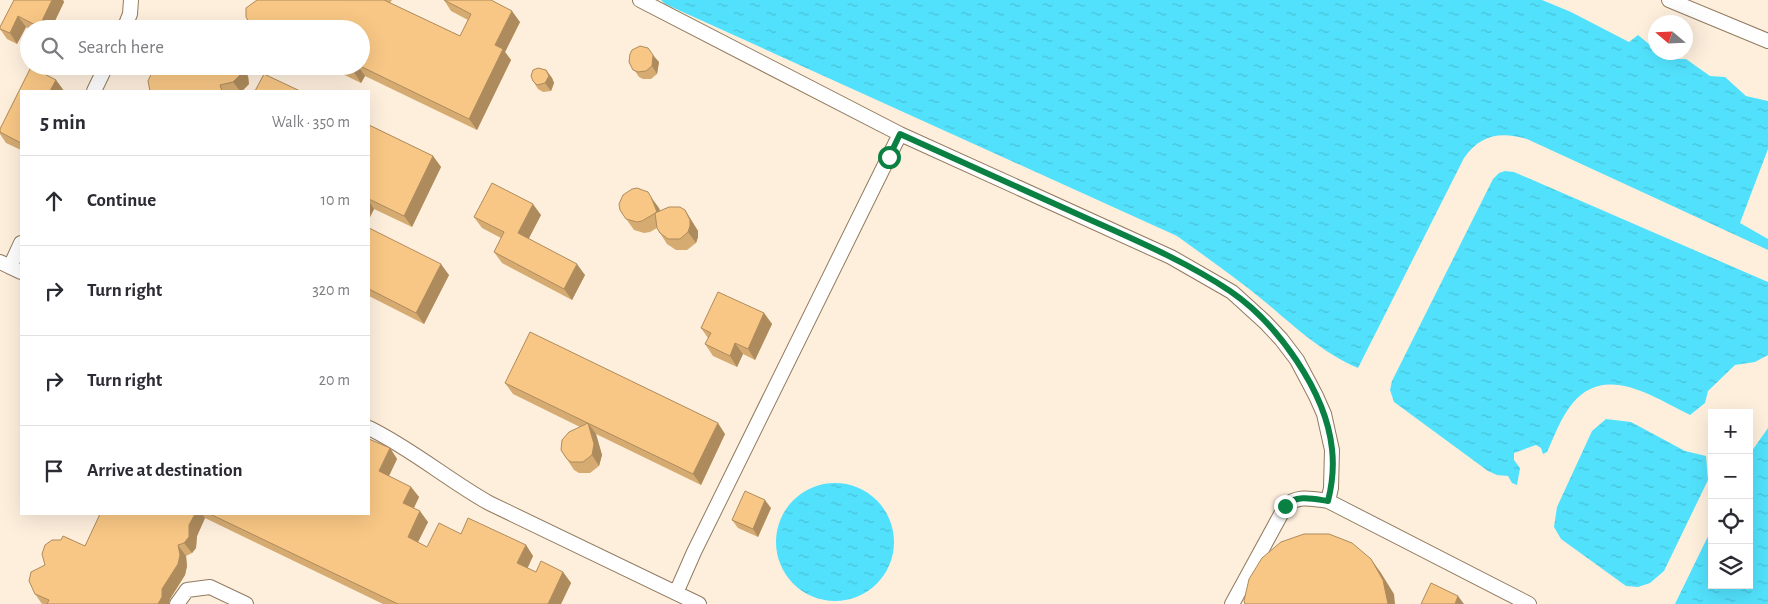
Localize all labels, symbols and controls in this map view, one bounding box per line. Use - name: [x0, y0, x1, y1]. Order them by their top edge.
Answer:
- north arrow: [1648, 15, 1693, 60]
- search box: [20, 20, 370, 75]
- icon: search: [38, 34, 66, 62]
- text: Search here: [78, 38, 164, 57]
- text: 5 min: [40, 112, 86, 133]
- text: Walk · 350 m: [272, 114, 350, 130]
- route start: [878, 146, 901, 169]
- icon: ahead: [40, 187, 68, 215]
- text: Continue: [87, 191, 156, 210]
- text: 10 m: [321, 192, 350, 208]
- icon: right: [40, 277, 68, 305]
- text: Turn right: [87, 281, 162, 300]
- text: 320 m: [312, 282, 350, 298]
- icon: right: [40, 367, 68, 395]
- text: Turn right: [87, 371, 162, 390]
- text: 20 m: [319, 372, 350, 388]
- map controls: [1708, 409, 1753, 589]
- button: +: [1708, 409, 1753, 454]
- button: −: [1708, 454, 1753, 499]
- icon: arrive: [40, 457, 68, 485]
- text: Arrive at destination: [87, 461, 243, 480]
- route end: [1274, 495, 1297, 518]
- button: locate: [1708, 499, 1753, 544]
- button: layers: [1708, 544, 1753, 589]

